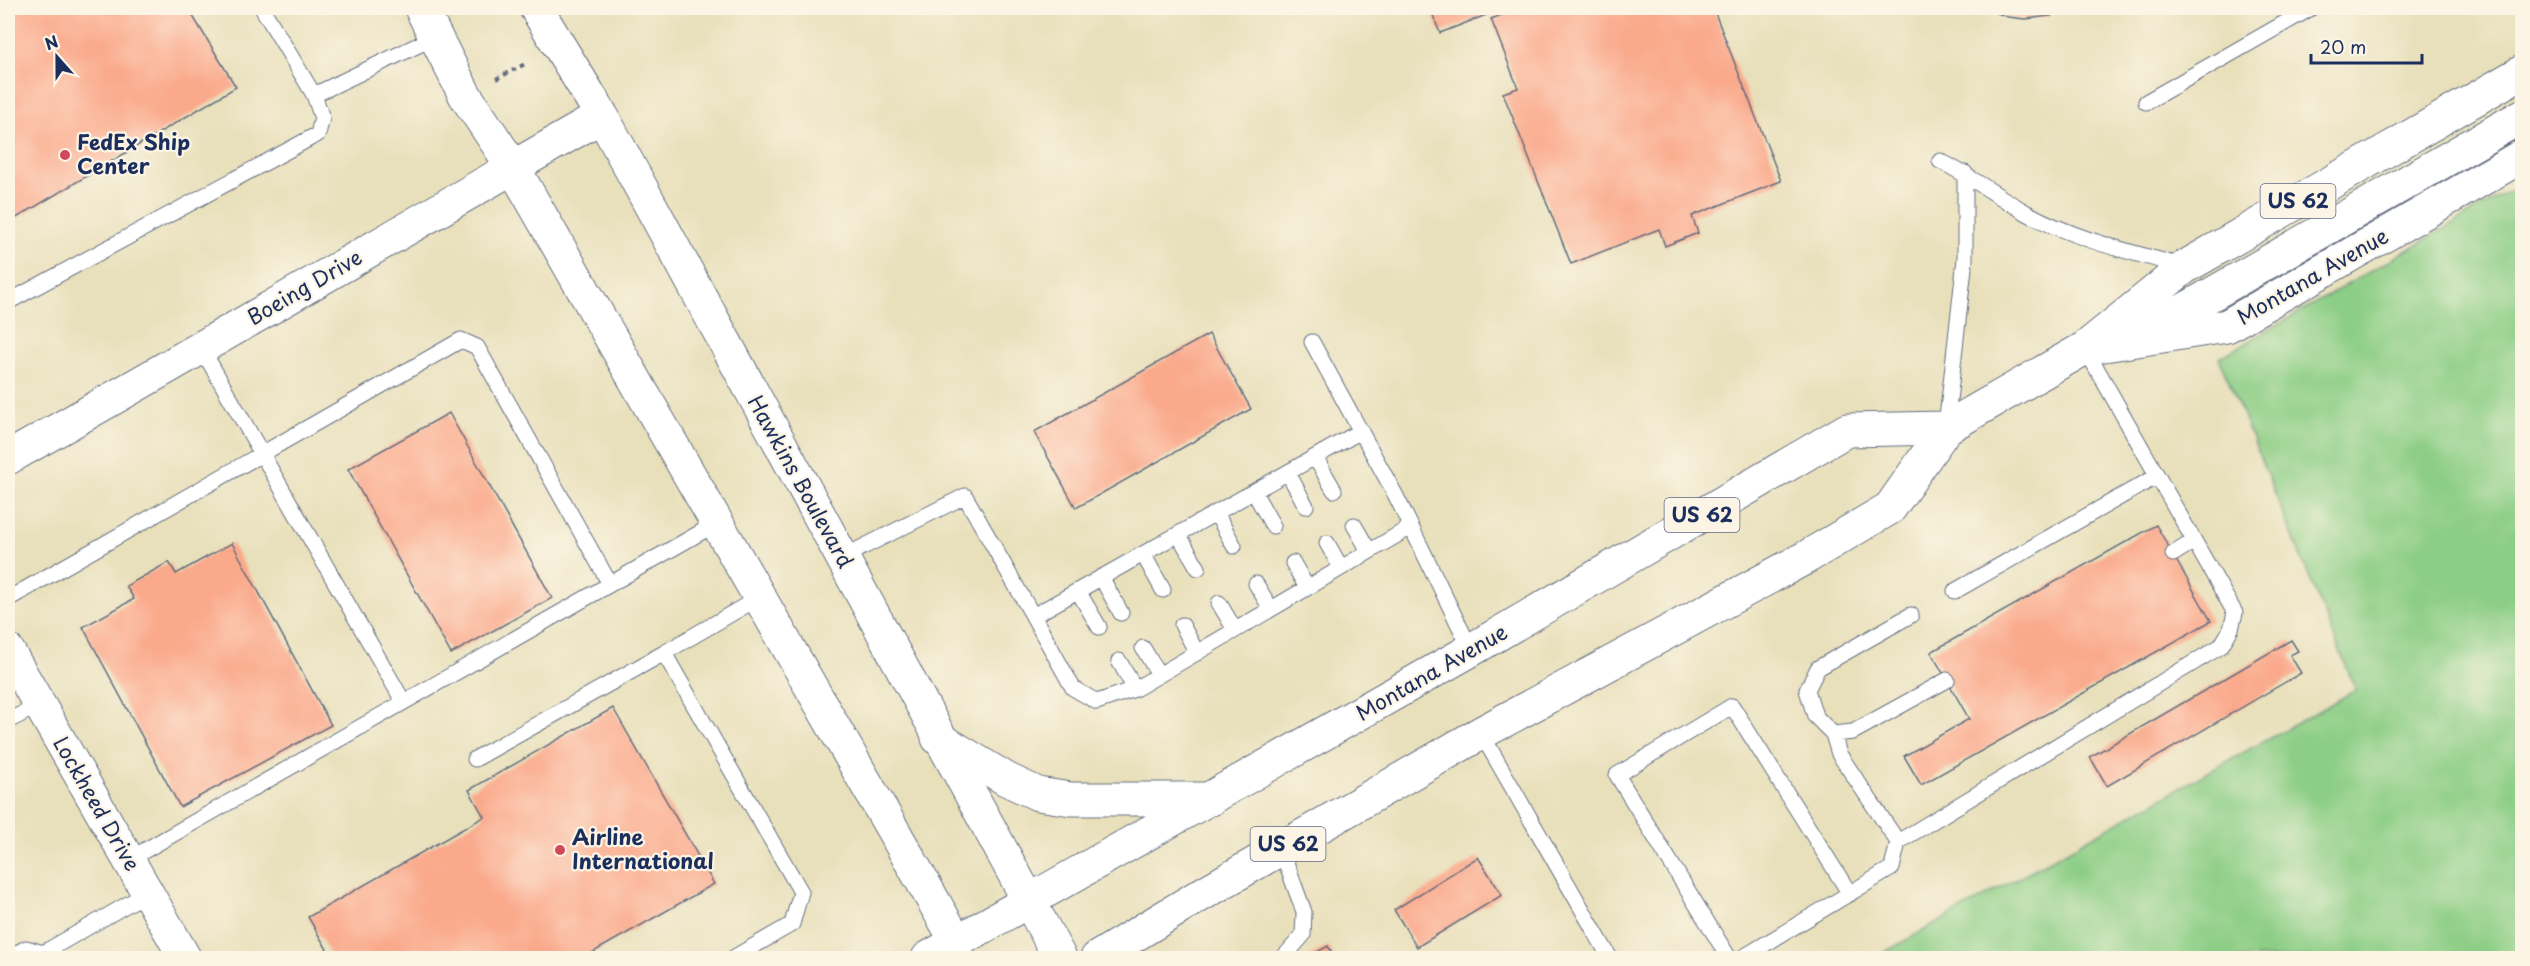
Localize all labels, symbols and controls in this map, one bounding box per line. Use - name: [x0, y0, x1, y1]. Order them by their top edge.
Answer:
- north arrow: [27, 27, 87, 87]
- scale bar: [2311, 27, 2422, 65]
- text: N: [41, 29, 61, 56]
- text: 20 m: [2320, 33, 2366, 60]
- place label: FedEx Ship Center: [77, 125, 190, 181]
- marker: FedEx Ship Center: [58, 148, 72, 162]
- road number: US 62: [2260, 184, 2336, 218]
- street label: Montana Avenue: [2230, 219, 2394, 332]
- street label: Boeing Drive: [241, 240, 367, 332]
- street label: Hawkins Boulevard: [741, 389, 863, 573]
- road number: US 62: [1664, 498, 1740, 532]
- street label: Montana Avenue: [1349, 615, 1513, 728]
- street label: Lockheed Drive: [46, 730, 149, 876]
- place label: Airline International: [572, 820, 713, 876]
- road number: US 62: [1250, 827, 1326, 861]
- marker: Airline International: [553, 843, 567, 857]

